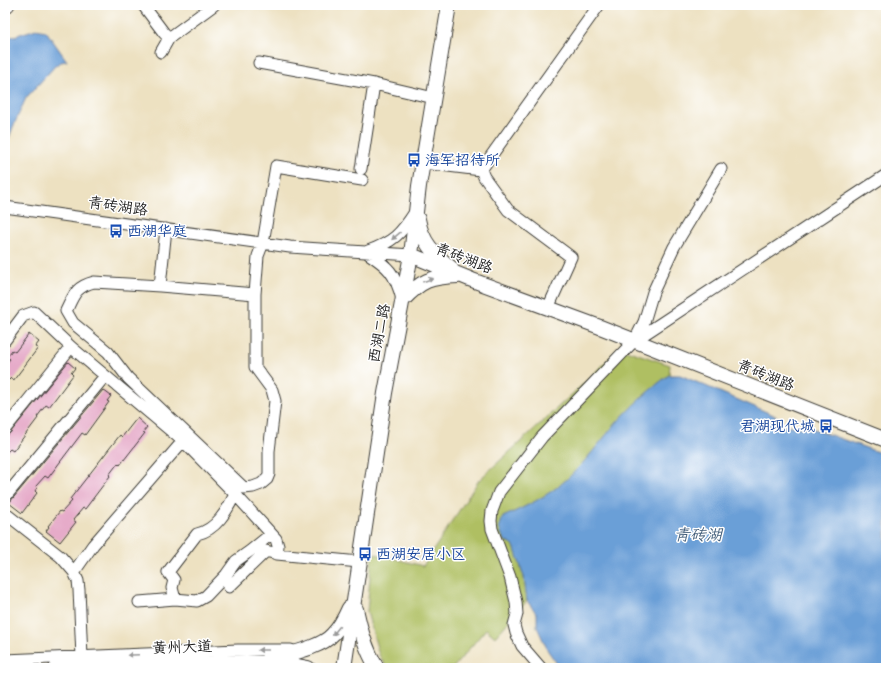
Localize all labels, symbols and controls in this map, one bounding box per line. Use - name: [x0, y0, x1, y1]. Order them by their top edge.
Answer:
- place label: 海军招待所: [425, 151, 500, 171]
- bus stop icon: 海军招待所: [406, 152, 422, 168]
- street label: 青砖湖路: [87, 193, 149, 221]
- place label: 西湖华庭: [127, 222, 187, 242]
- bus stop icon: 西湖华庭: [108, 223, 124, 239]
- one-way arrow: [391, 232, 401, 241]
- street label: 青砖湖路: [432, 239, 495, 279]
- one-way arrow: [423, 277, 435, 283]
- street label: 西湖二路: [364, 302, 396, 365]
- street label: 青砖湖路: [734, 355, 797, 396]
- place label: 君湖现代城: [740, 417, 815, 437]
- bus stop icon: 君湖现代城: [818, 418, 834, 434]
- water label: 青砖湖: [674, 525, 724, 546]
- place label: 西湖安居小区: [376, 545, 466, 565]
- bus stop icon: 西湖安居小区: [357, 546, 373, 562]
- one-way arrow: [331, 625, 340, 636]
- street label: 黄州大道: [152, 637, 212, 659]
- one-way arrow: [256, 647, 269, 653]
- one-way arrow: [126, 652, 139, 658]

